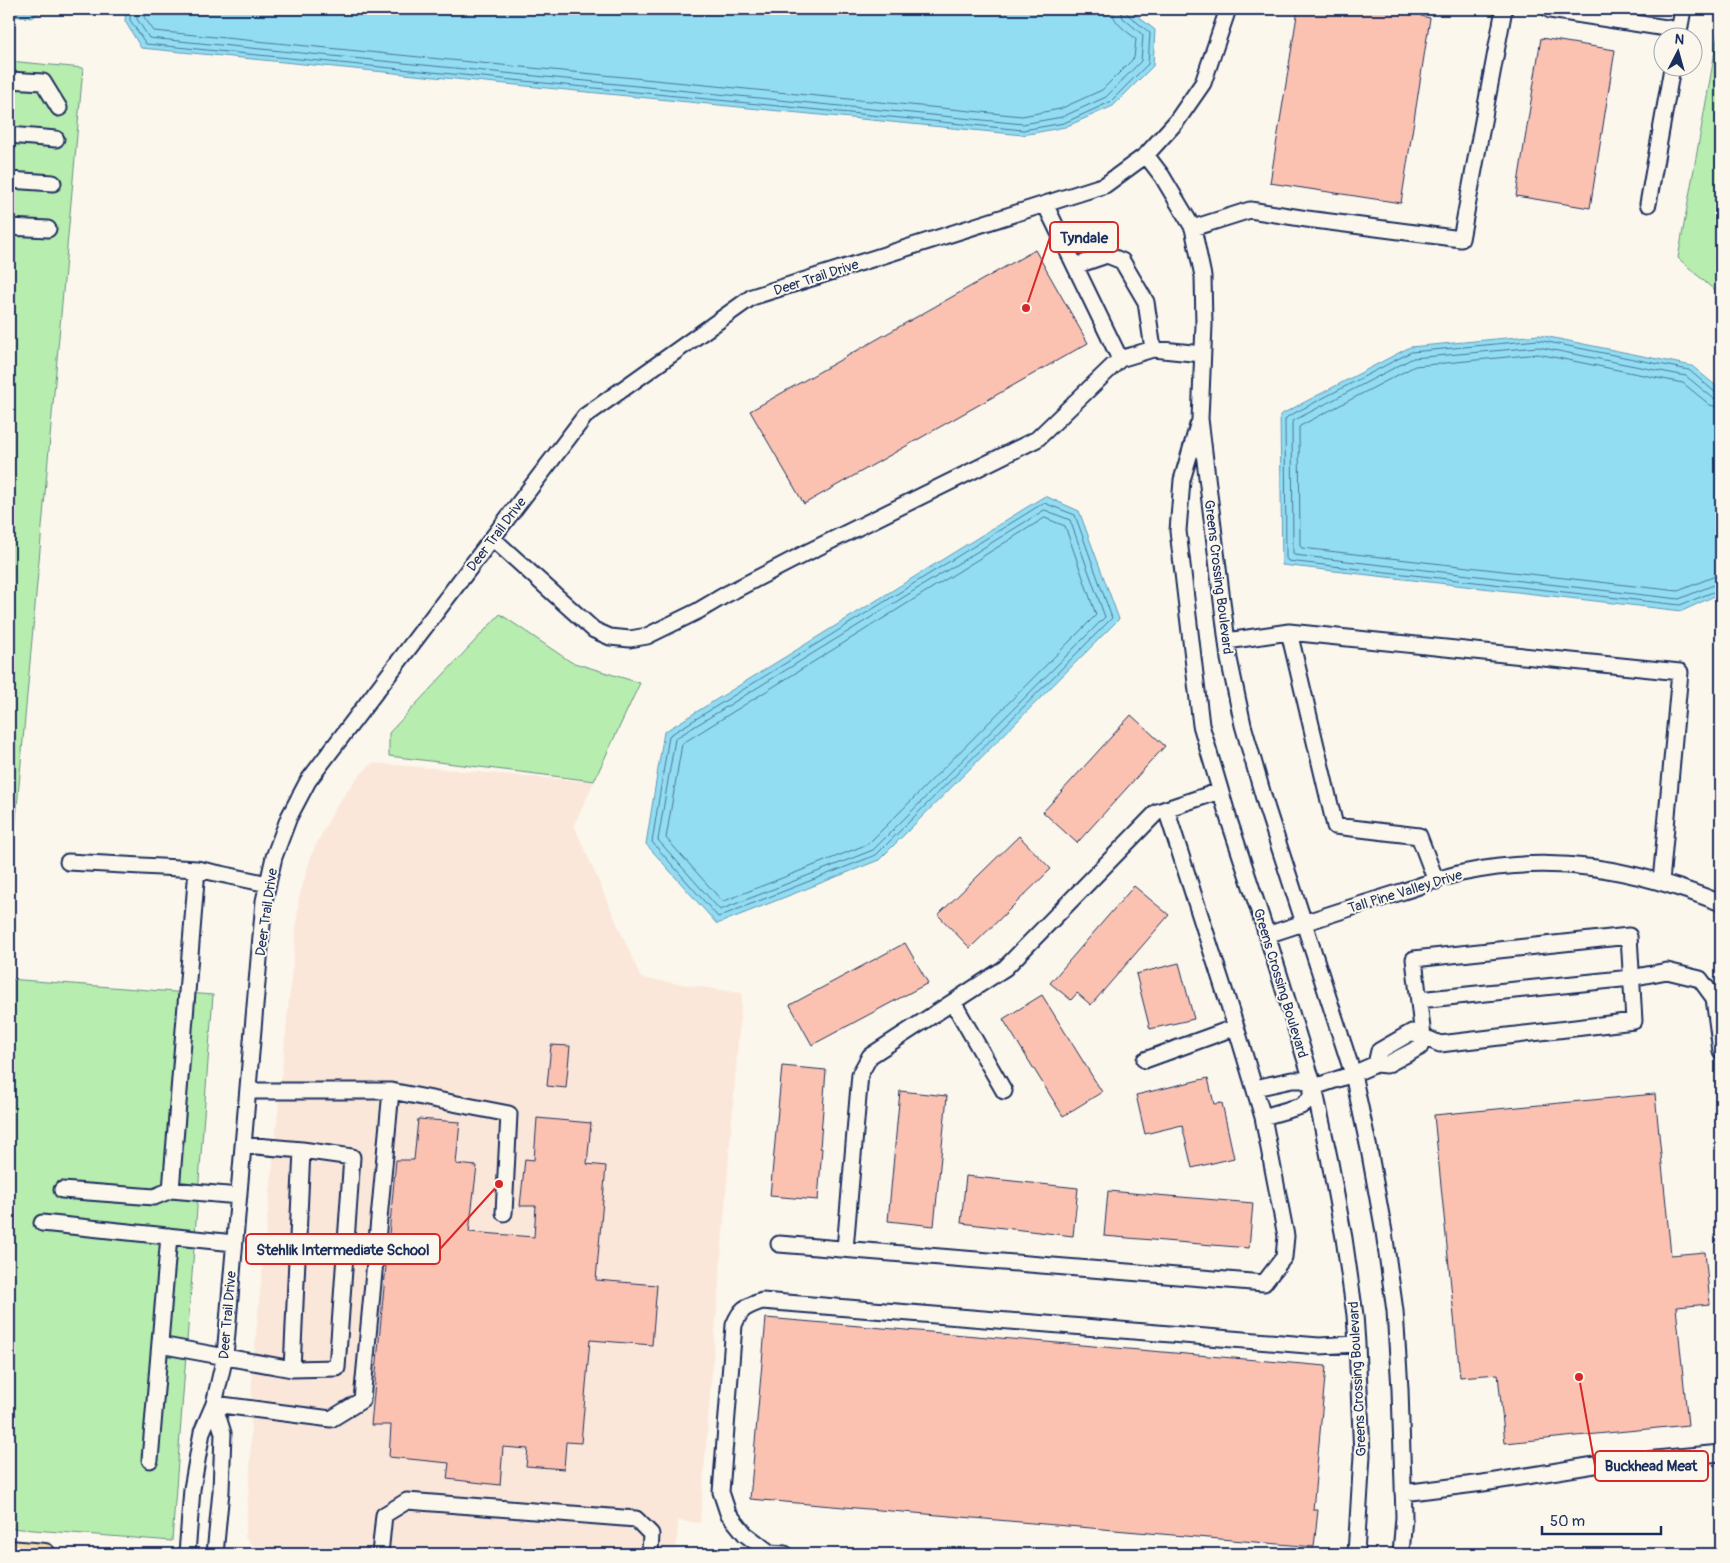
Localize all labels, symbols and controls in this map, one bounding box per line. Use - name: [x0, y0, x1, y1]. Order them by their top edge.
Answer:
- north arrow: [1652, 28, 1702, 78]
- text: N: [1674, 31, 1685, 49]
- callout: Tyndale: [1050, 222, 1118, 252]
- text: Tyndale: [1059, 229, 1109, 248]
- street label: Deer Trail Drive: [772, 256, 861, 299]
- street label: Deer Trail Drive: [463, 494, 530, 575]
- street label: Greens Crossing Boulevard: [1201, 499, 1236, 655]
- street label: Tall Pine Valley Drive: [1346, 866, 1464, 917]
- street label: Deer Trail Drive: [252, 867, 281, 957]
- street label: Greens Crossing Boulevard: [1250, 906, 1311, 1060]
- callout: Stehlik Intermediate School: [246, 1234, 440, 1264]
- text: Stehlik Intermediate School: [256, 1241, 430, 1260]
- street label: Deer Trail Drive: [215, 1270, 240, 1360]
- street label: Greens Crossing Boulevard: [1345, 1301, 1370, 1457]
- callout: Buckhead Meat: [1595, 1451, 1708, 1481]
- text: Buckhead Meat: [1605, 1457, 1698, 1476]
- scale bar: [1542, 1503, 1661, 1535]
- text: 50 m: [1550, 1512, 1585, 1531]

